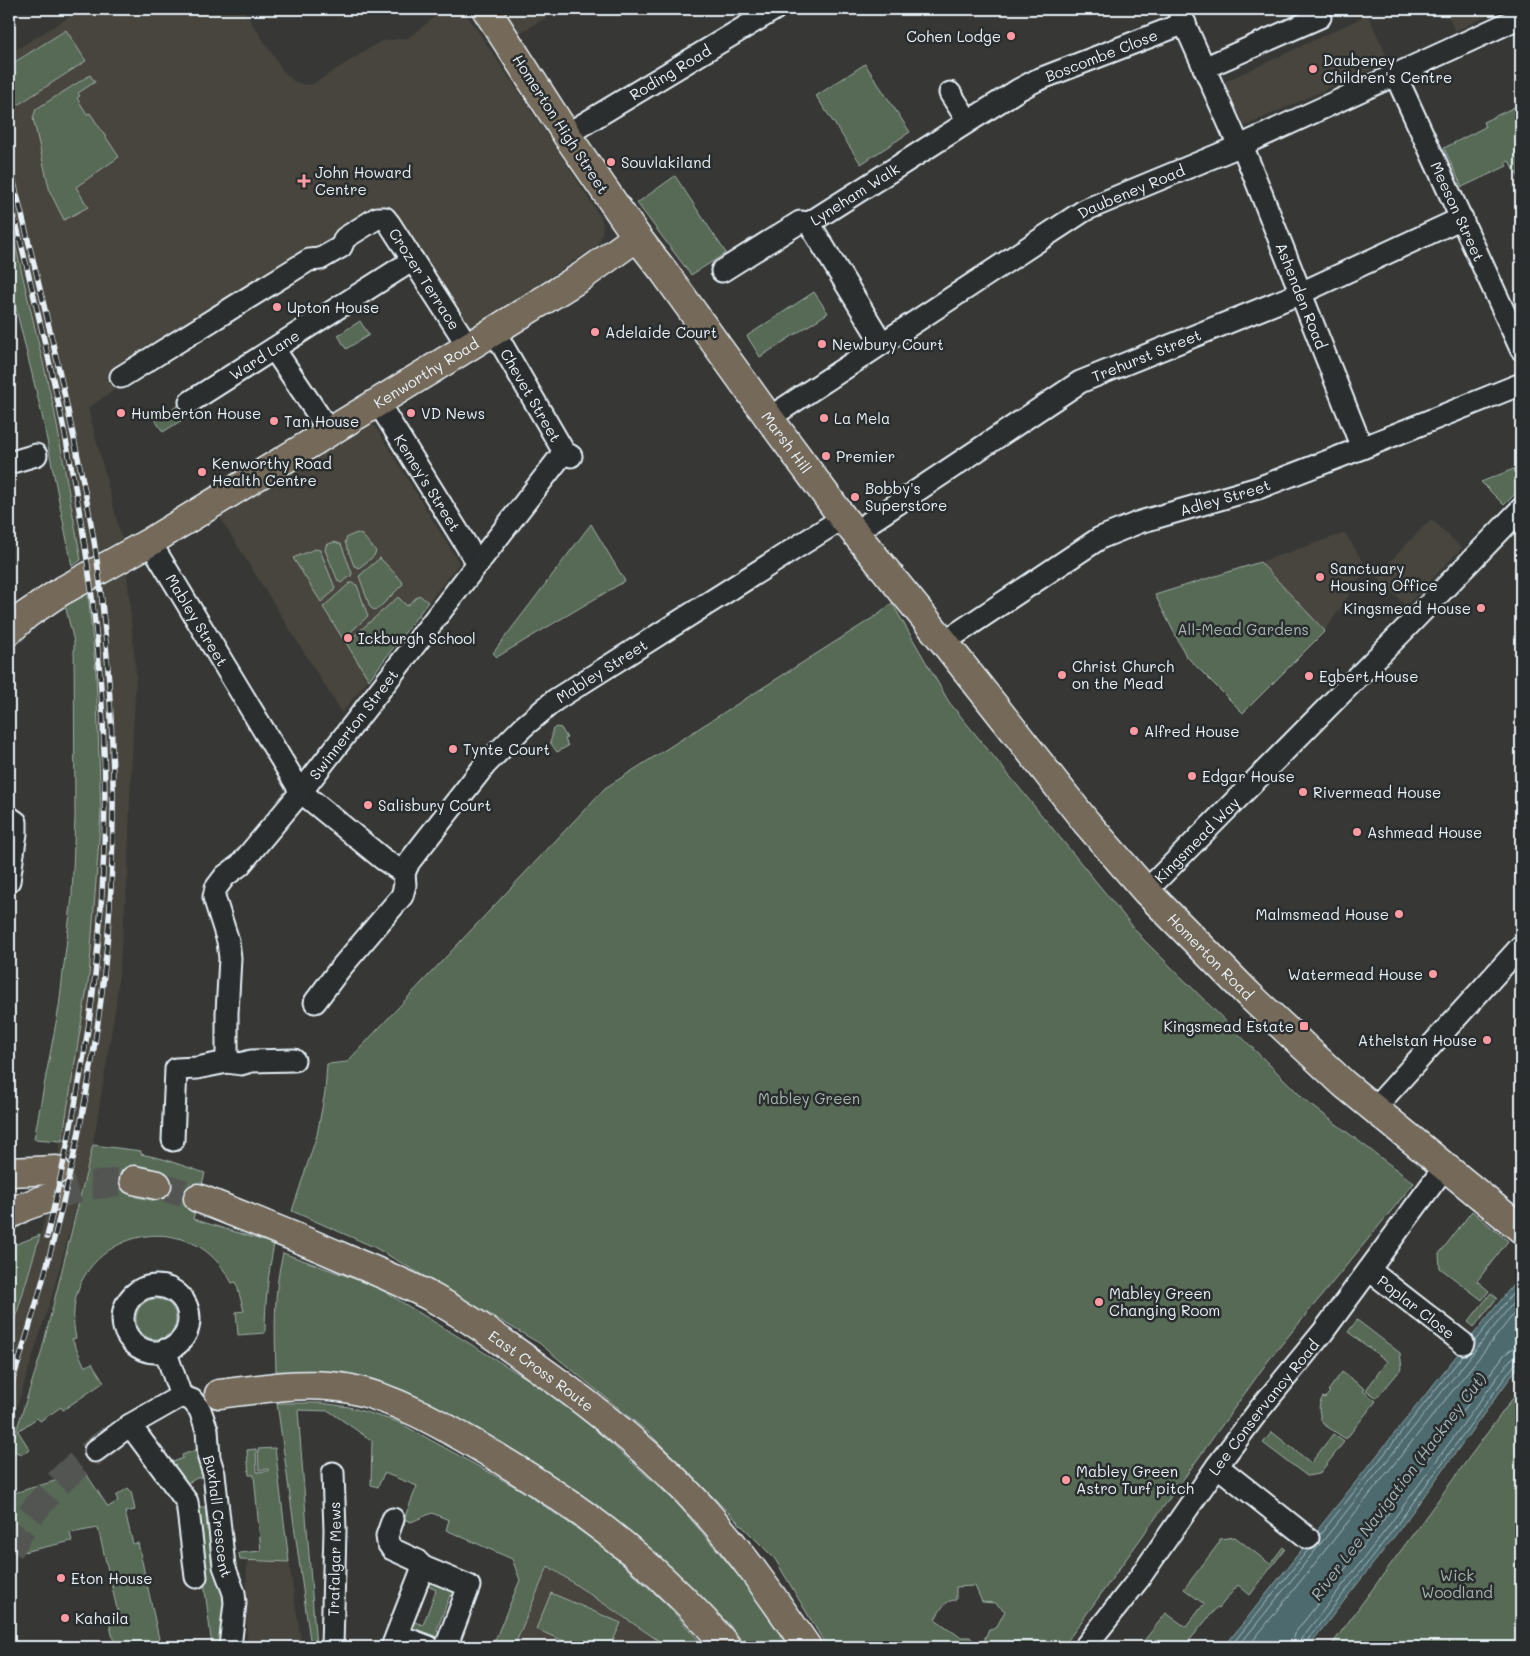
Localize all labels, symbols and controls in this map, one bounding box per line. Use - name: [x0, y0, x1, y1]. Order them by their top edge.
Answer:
- street label: Boscombe Close: [1042, 25, 1160, 86]
- place label: Cohen Lodge: [906, 26, 1001, 46]
- marker: Cohen Lodge: [1005, 30, 1017, 42]
- street label: Roding Road: [625, 40, 714, 105]
- place label: Daubeney Children's Centre: [1323, 50, 1452, 87]
- street label: Homerton High Street: [509, 51, 613, 197]
- marker: Daubeney Children's Centre: [1307, 63, 1319, 75]
- place label: Souvlakiland: [621, 152, 711, 172]
- marker: Souvlakiland: [605, 156, 617, 168]
- street label: Lyneham Walk: [806, 158, 903, 230]
- street label: Meeson Street: [1426, 158, 1489, 264]
- street label: Daubeney Road: [1073, 160, 1188, 222]
- place label: John Howard Centre: [315, 162, 411, 199]
- marker: John Howard Centre: [297, 174, 311, 188]
- street label: Crozer Terrace: [385, 224, 465, 334]
- street label: Ashenden Road: [1272, 239, 1332, 352]
- place label: Upton House: [287, 297, 379, 317]
- marker: Upton House: [271, 301, 283, 313]
- place label: Adelaide Court: [605, 322, 717, 342]
- street label: Trehurst Street: [1089, 324, 1204, 386]
- street label: Ward Lane: [225, 325, 303, 384]
- marker: Adelaide Court: [589, 326, 601, 338]
- street label: Kenworthy Road: [370, 333, 482, 413]
- place label: Newbury Court: [832, 334, 944, 354]
- marker: Newbury Court: [816, 338, 828, 350]
- street label: Chevet Street: [496, 345, 566, 445]
- place label: Humberton House: [131, 403, 261, 423]
- place label: VD News: [421, 403, 485, 423]
- marker: Humberton House: [115, 407, 127, 419]
- marker: VD News: [405, 407, 417, 419]
- street label: Marsh Hill: [757, 407, 816, 477]
- place label: La Mela: [834, 408, 890, 428]
- place label: Tan House: [284, 411, 359, 431]
- marker: La Mela: [818, 412, 830, 424]
- marker: Tan House: [268, 415, 280, 427]
- street label: Kemey's Street: [390, 430, 465, 535]
- place label: Premier: [836, 446, 895, 466]
- marker: Premier: [820, 450, 832, 462]
- place label: Kenworthy Road Health Centre: [212, 453, 332, 490]
- marker: Kenworthy Road Health Centre: [196, 466, 208, 478]
- street label: Adley Street: [1177, 474, 1273, 520]
- place label: Bobby's Superstore: [865, 478, 947, 515]
- marker: Bobby's Superstore: [849, 491, 861, 503]
- place label: Sanctuary Housing Office: [1330, 558, 1438, 595]
- street label: Mabley Street: [161, 570, 233, 670]
- marker: Sanctuary Housing Office: [1314, 571, 1326, 583]
- place label: Kingsmead House: [1344, 598, 1471, 618]
- marker: Kingsmead House: [1475, 602, 1487, 614]
- park label: All-Mead Gardens: [1177, 619, 1309, 639]
- place label: Ickburgh School: [358, 628, 476, 648]
- marker: Ickburgh School: [342, 632, 354, 644]
- street label: Mabley Street: [552, 634, 651, 707]
- place label: Christ Church on the Mead: [1072, 656, 1174, 693]
- street label: Swinnerton Street: [304, 665, 403, 784]
- place label: Egbert House: [1319, 666, 1418, 686]
- marker: Christ Church on the Mead: [1056, 669, 1068, 681]
- marker: Egbert House: [1303, 670, 1315, 682]
- place label: Alfred House: [1144, 721, 1239, 741]
- marker: Alfred House: [1128, 725, 1140, 737]
- place label: Tynte Court: [463, 739, 550, 759]
- marker: Tynte Court: [447, 743, 459, 755]
- place label: Edgar House: [1202, 766, 1295, 786]
- marker: Edgar House: [1186, 770, 1198, 782]
- place label: Rivermead House: [1313, 782, 1441, 802]
- marker: Rivermead House: [1297, 786, 1309, 798]
- street label: Kingsmead Way: [1150, 792, 1244, 887]
- place label: Salisbury Court: [378, 795, 491, 815]
- marker: Salisbury Court: [362, 799, 374, 811]
- place label: Ashmead House: [1367, 822, 1482, 842]
- marker: Ashmead House: [1351, 826, 1363, 838]
- place label: Malmsmead House: [1255, 904, 1389, 924]
- marker: Malmsmead House: [1393, 908, 1405, 920]
- street label: Homerton Road: [1163, 909, 1258, 1004]
- place label: Watermead House: [1288, 964, 1423, 984]
- marker: Watermead House: [1427, 968, 1439, 980]
- place label: Kingsmead Estate: [1163, 1016, 1294, 1036]
- marker: Kingsmead Estate: [1298, 1020, 1310, 1032]
- place label: Athelstan House: [1358, 1030, 1477, 1050]
- marker: Athelstan House: [1481, 1034, 1493, 1046]
- park label: Mabley Green: [758, 1088, 860, 1108]
- street label: Poplar Close: [1374, 1270, 1459, 1343]
- place label: Mabley Green Changing Room: [1109, 1283, 1220, 1320]
- marker: Mabley Green Changing Room: [1093, 1296, 1105, 1308]
- street label: East Cross Route: [485, 1325, 598, 1416]
- street label: Lee Conservancy Road: [1204, 1335, 1323, 1479]
- water label: River Lee Navigation (Hackney Cut): [1306, 1368, 1491, 1604]
- street label: Buxhall Crescent: [199, 1452, 237, 1580]
- place label: Mabley Green Astro Turf pitch: [1076, 1461, 1194, 1498]
- marker: Mabley Green Astro Turf pitch: [1060, 1474, 1072, 1486]
- street label: Trafalgar Mews: [323, 1501, 345, 1617]
- park label: Wick Woodland: [1421, 1565, 1493, 1602]
- place label: Eton House: [71, 1568, 153, 1588]
- marker: Eton House: [55, 1572, 67, 1584]
- place label: Kahaila: [75, 1608, 129, 1628]
- marker: Kahaila: [59, 1612, 71, 1624]

